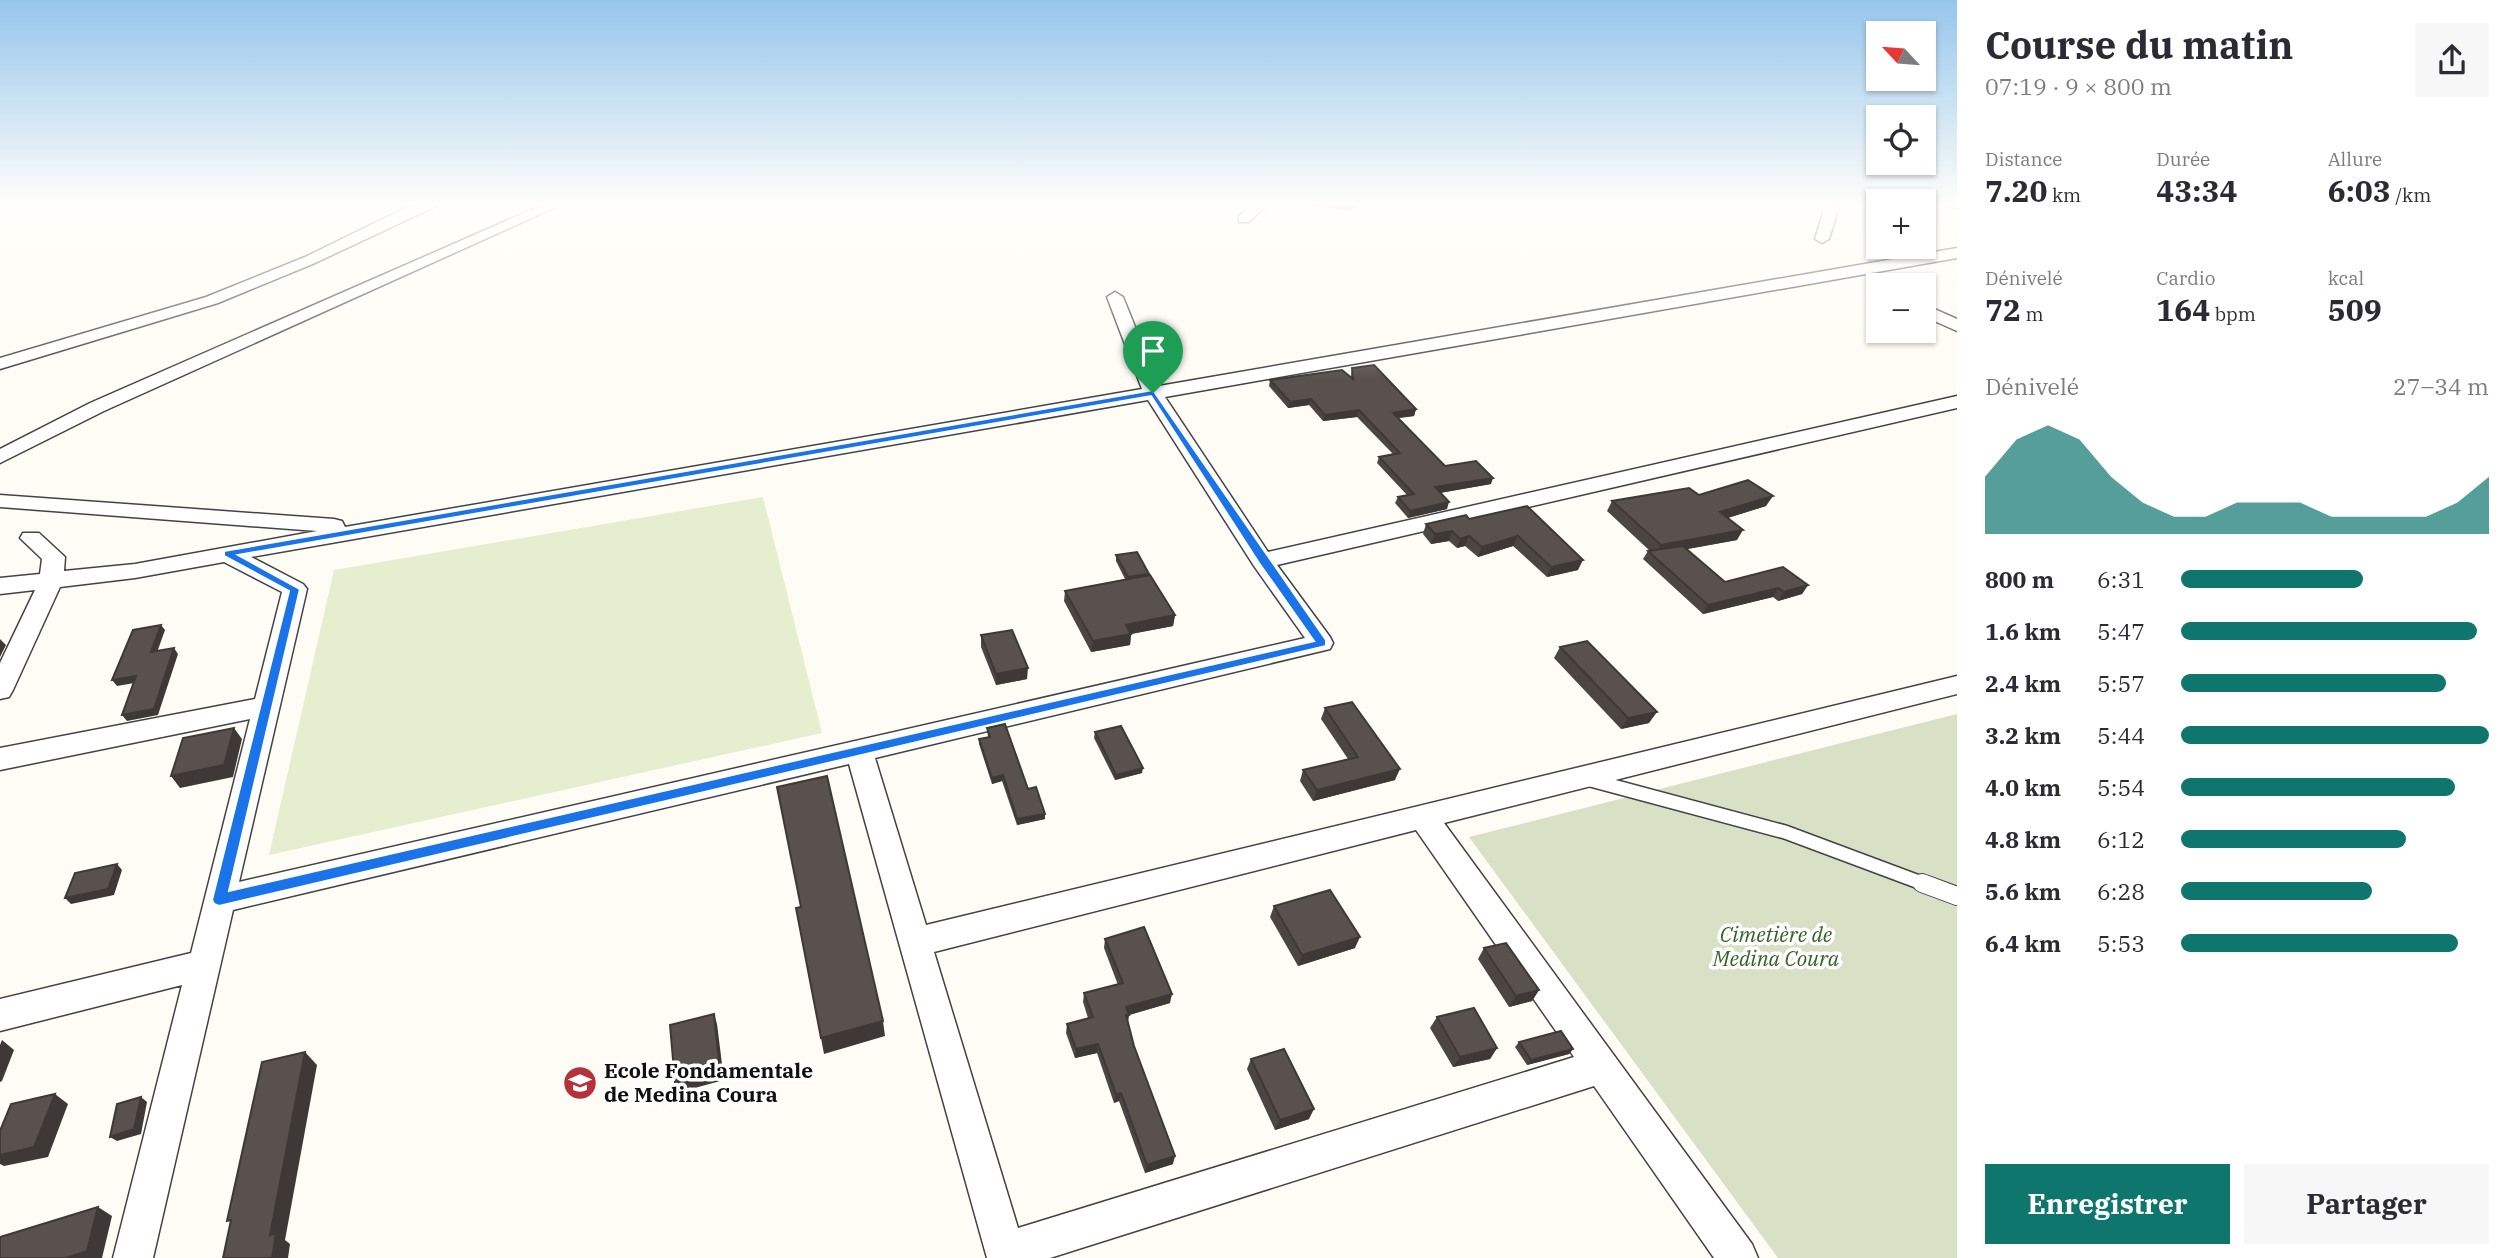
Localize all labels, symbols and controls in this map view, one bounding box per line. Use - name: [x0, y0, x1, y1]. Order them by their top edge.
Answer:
- text: Course du matin: [1985, 20, 2293, 69]
- north arrow: [1866, 21, 1936, 91]
- map controls: [1866, 21, 1936, 343]
- button: share: [2415, 23, 2489, 97]
- text: 07:19 · 9 × 800 m: [1985, 71, 2172, 101]
- button: locate: [1866, 105, 1936, 175]
- text: Distance: [1985, 147, 2063, 171]
- text: Durée: [2156, 147, 2210, 171]
- text: Allure: [2328, 147, 2382, 171]
- text: 7.20: [1985, 171, 2047, 210]
- text: 43:34: [2156, 171, 2237, 210]
- text: 6:03: [2328, 171, 2391, 210]
- text: km: [2047, 183, 2081, 207]
- text: /km: [2391, 183, 2431, 207]
- button: +: [1866, 189, 1936, 259]
- text: Dénivelé: [1985, 266, 2063, 290]
- text: Cardio: [2156, 266, 2216, 290]
- text: kcal: [2328, 266, 2364, 290]
- button: −: [1866, 273, 1936, 343]
- text: 72: [1985, 290, 2021, 329]
- text: 164: [2156, 290, 2210, 329]
- text: 509: [2328, 290, 2382, 329]
- text: m: [2021, 302, 2044, 326]
- text: bpm: [2210, 302, 2256, 326]
- pin: [1123, 321, 1183, 393]
- icon: arrive: [1134, 332, 1172, 370]
- text: Dénivelé: [1985, 371, 2079, 401]
- text: 27–34 m: [2393, 371, 2489, 401]
- text: 800 m: [1985, 564, 2054, 594]
- text: 6:31: [2097, 564, 2145, 594]
- text: 1.6 km: [1985, 616, 2061, 646]
- text: 5:47: [2097, 616, 2145, 646]
- text: 2.4 km: [1985, 668, 2061, 698]
- text: 5:57: [2097, 668, 2145, 698]
- text: 3.2 km: [1985, 720, 2061, 750]
- text: 5:44: [2097, 720, 2145, 750]
- text: 4.0 km: [1985, 772, 2061, 802]
- text: 5:54: [2097, 772, 2145, 802]
- text: 4.8 km: [1985, 824, 2061, 854]
- text: 6:12: [2097, 824, 2145, 854]
- text: 5.6 km: [1985, 876, 2061, 906]
- text: 6:28: [2097, 876, 2145, 906]
- park label: Cimetière de Medina Coura: [1712, 920, 1840, 972]
- text: 6.4 km: [1985, 928, 2061, 958]
- text: 5:53: [2097, 928, 2145, 958]
- place label: Ecole Fondamentale de Medina Coura: [604, 1056, 813, 1108]
- school or university icon: Ecole Fondamentale de Medina Coura: [561, 1064, 599, 1102]
- button: Enregistrer: [1985, 1164, 2230, 1244]
- button: Partager: [2244, 1164, 2489, 1244]

